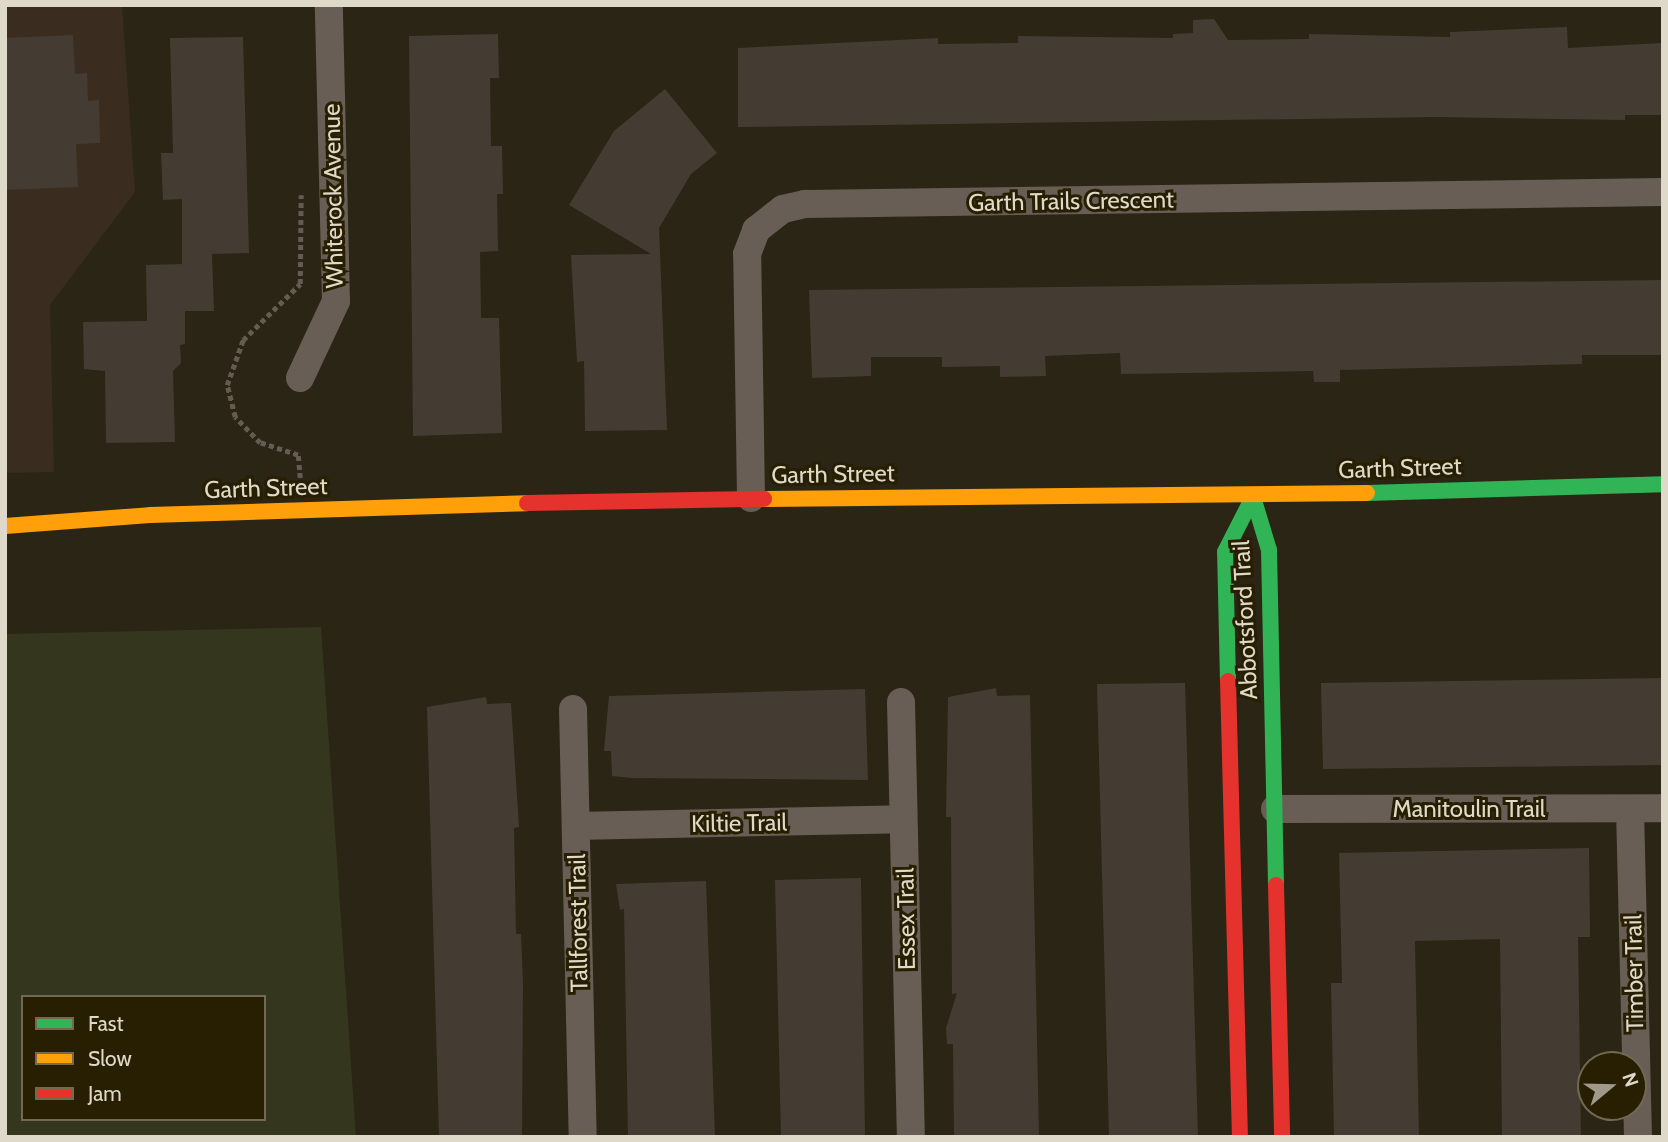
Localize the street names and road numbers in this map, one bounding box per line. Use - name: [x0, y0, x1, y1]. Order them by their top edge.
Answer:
- street label: Whiterock Avenue: [317, 103, 349, 289]
- street label: Garth Trails Crescent: [968, 185, 1174, 217]
- street label: Garth Street: [1338, 451, 1462, 485]
- street label: Garth Street: [771, 459, 895, 489]
- street label: Garth Street: [204, 471, 328, 505]
- street label: Abbotsford Trail: [1226, 539, 1264, 701]
- street label: Manitoulin Trail: [1392, 795, 1546, 823]
- street label: Kiltie Trail: [691, 808, 787, 838]
- street label: Tallforest Trail: [562, 854, 594, 992]
- street label: Essex Trail: [891, 868, 921, 970]
- street label: Timber Trail: [1619, 914, 1649, 1032]

